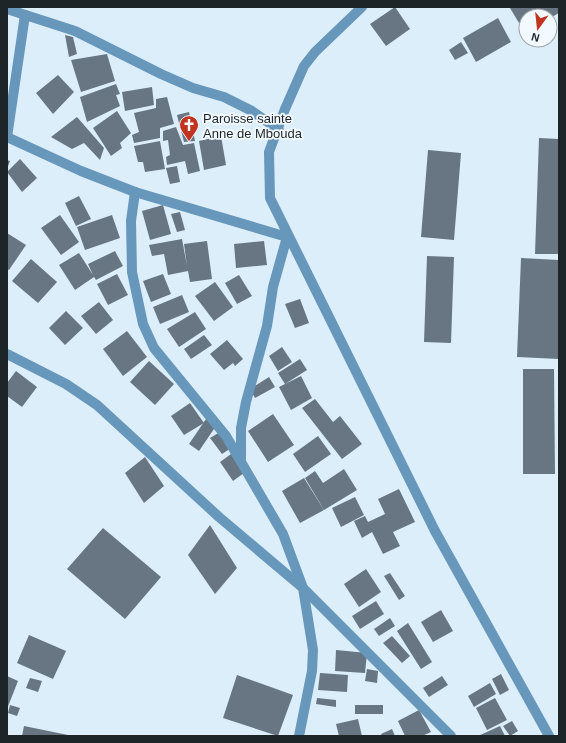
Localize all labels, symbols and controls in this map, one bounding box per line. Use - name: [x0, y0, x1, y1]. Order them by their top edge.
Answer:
- north arrow: [518, 8, 558, 48]
- text: N: [530, 31, 541, 44]
- place label: Paroisse sainte Anne de Mbouda: [203, 111, 303, 141]
- church icon: Paroisse sainte Anne de Mbouda: [178, 114, 200, 142]

